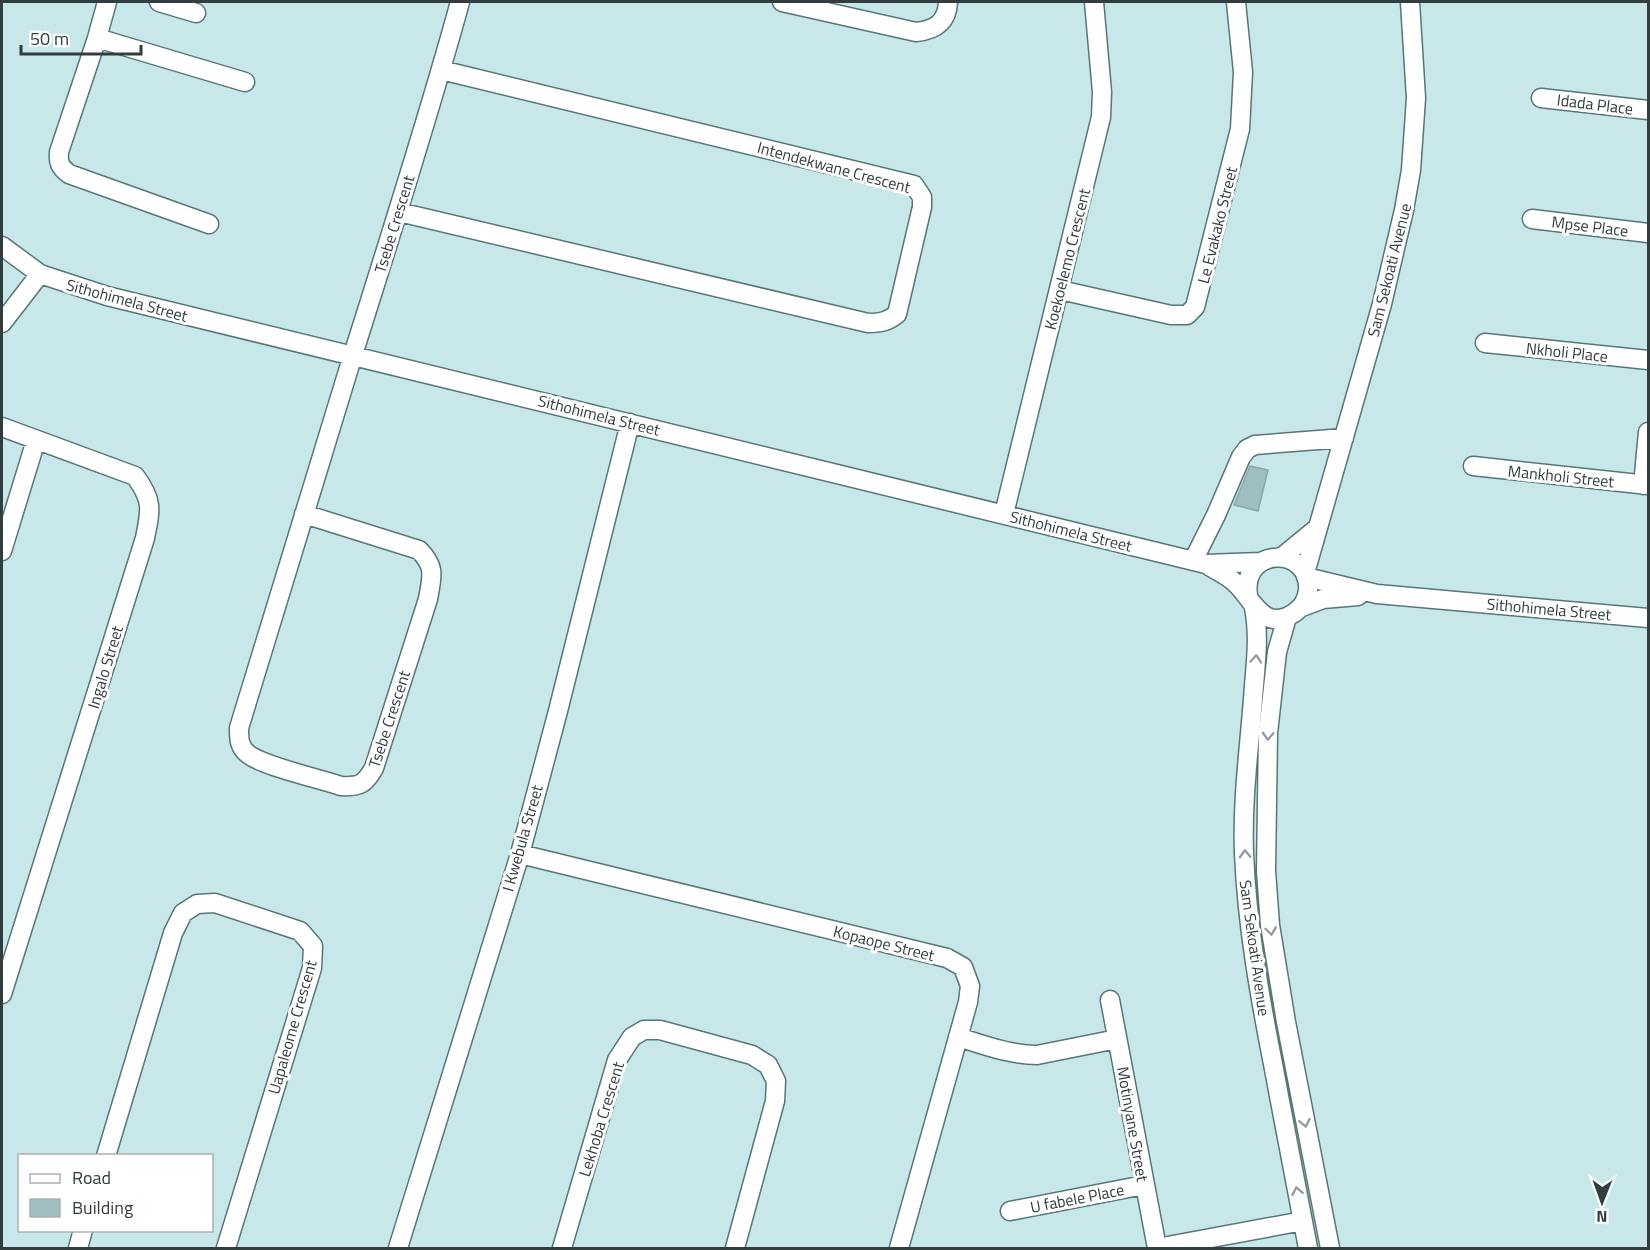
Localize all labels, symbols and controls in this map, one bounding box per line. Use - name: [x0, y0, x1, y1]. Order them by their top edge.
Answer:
- scale bar: [21, 18, 141, 56]
- text: 50 m: [30, 25, 69, 52]
- street label: Idada Place: [1556, 87, 1634, 121]
- street label: Intendekwane Crescent: [755, 135, 914, 199]
- street label: Le Evakako Street: [1191, 164, 1243, 286]
- street label: Tsebe Crescent: [368, 172, 420, 276]
- street label: Koekoelemo Crescent: [1038, 185, 1096, 332]
- street label: Sam Sekoati Avenue: [1361, 201, 1417, 339]
- street label: Mpse Place: [1550, 209, 1630, 243]
- street label: Sithohimela Street: [64, 272, 191, 328]
- street label: Nkholi Place: [1525, 336, 1609, 368]
- street label: Sithohimela Street: [536, 388, 663, 442]
- street label: Mankholi Street: [1507, 458, 1616, 494]
- street label: Sithohimela Street: [1008, 504, 1135, 558]
- street label: Sithohimela Street: [1486, 592, 1613, 626]
- street label: Ingalo Street: [81, 622, 129, 711]
- one-way arrow: [1249, 655, 1262, 664]
- street label: Tsebe Crescent: [362, 667, 416, 771]
- one-way arrow: [1262, 732, 1275, 741]
- street label: I Kwebula Street: [495, 782, 549, 894]
- one-way arrow: [1238, 849, 1251, 858]
- street label: Sam Sekoati Avenue: [1234, 879, 1276, 1017]
- street label: Kopaope Street: [831, 919, 937, 967]
- one-way arrow: [1265, 926, 1277, 936]
- street label: Uapaleome Crescent: [261, 957, 323, 1097]
- street label: Lekhoba Crescent: [572, 1058, 630, 1179]
- street label: Motinyane Street: [1111, 1065, 1155, 1184]
- one-way arrow: [1298, 1118, 1311, 1128]
- legend: [18, 1154, 213, 1232]
- text: Road: [72, 1164, 111, 1191]
- north arrow: [1572, 1172, 1632, 1232]
- street label: U fabele Place: [1028, 1177, 1126, 1219]
- one-way arrow: [1291, 1186, 1304, 1196]
- text: Building: [72, 1194, 133, 1221]
- text: N: [1596, 1205, 1607, 1229]

